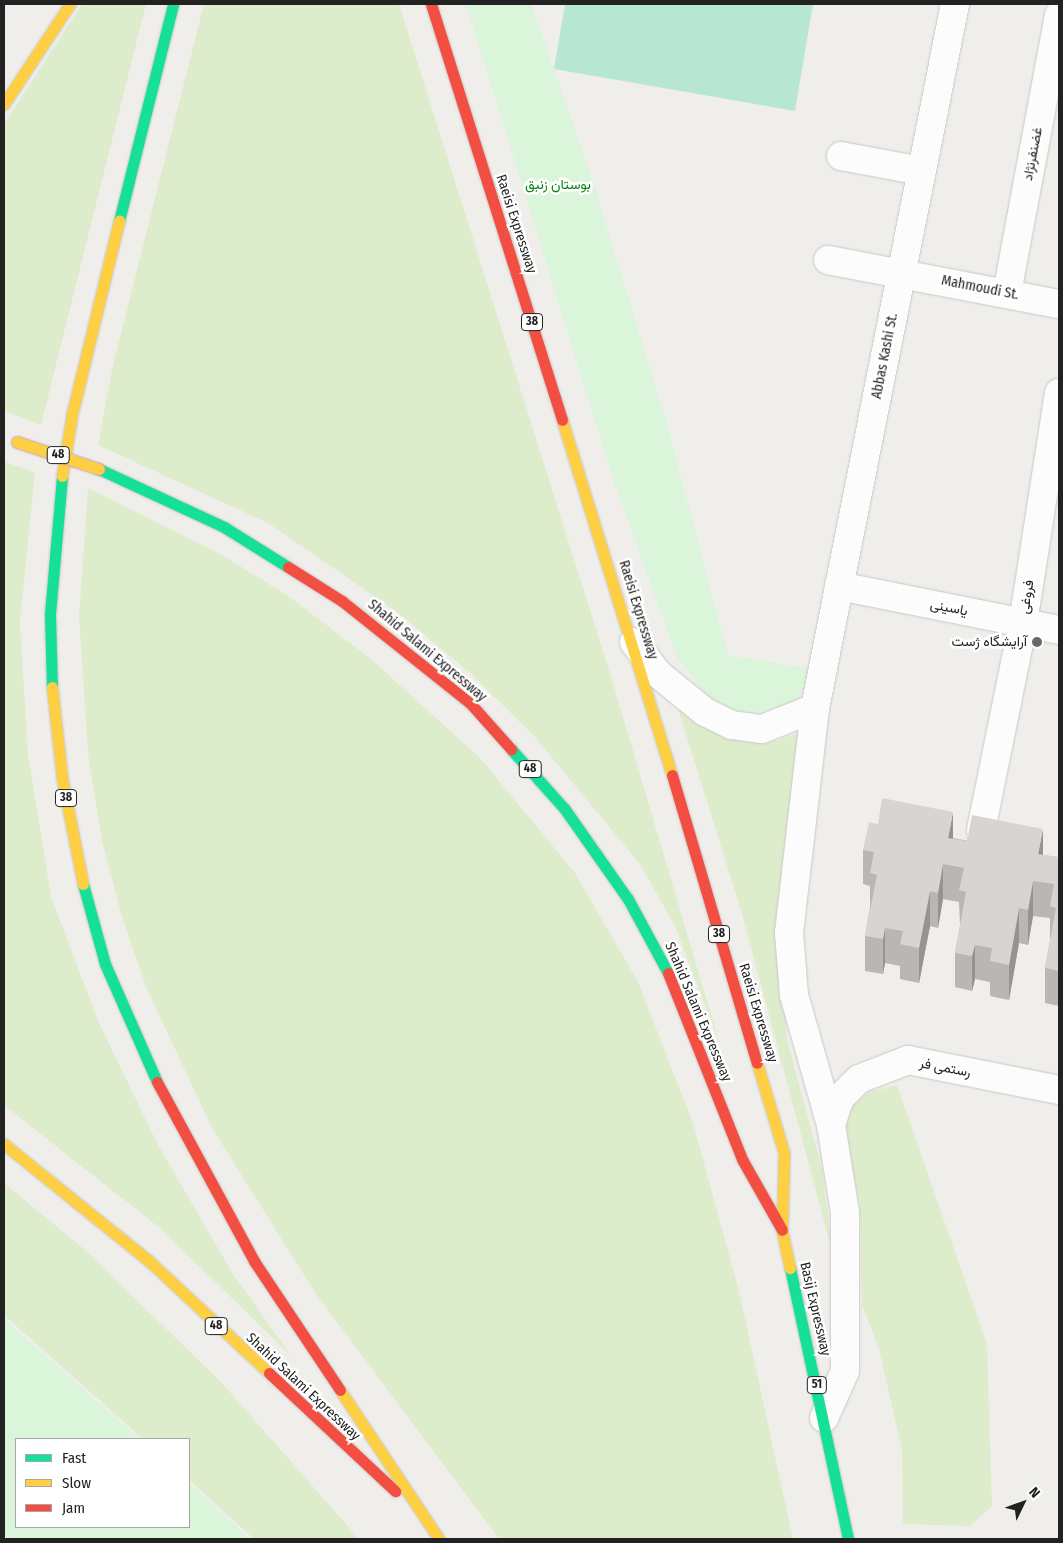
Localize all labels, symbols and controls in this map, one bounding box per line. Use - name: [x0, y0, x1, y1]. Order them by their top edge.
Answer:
- street label: غضنفرنژاد: [1020, 126, 1046, 182]
- street label: Raeisi Expressway: [492, 173, 540, 275]
- park label: بوستان زنبق: [525, 177, 591, 193]
- street label: Mahmoudi St.: [940, 272, 1020, 304]
- street label: Abbas Kashi St.: [868, 312, 902, 400]
- road number: 38: [521, 313, 543, 332]
- road number: 48: [46, 446, 70, 464]
- street label: Raeisi Expressway: [615, 558, 661, 662]
- street label: فروغی: [1016, 579, 1038, 615]
- street label: Shahid Salami Expressway: [364, 596, 490, 706]
- street label: یاسینی: [929, 596, 969, 620]
- place label: آرایشگاه ژست: [952, 634, 1027, 650]
- marker: آرایشگاه ژست: [1031, 636, 1043, 648]
- road number: 48: [518, 760, 542, 779]
- road number: 38: [55, 788, 77, 808]
- road number: 38: [708, 924, 730, 944]
- street label: Shahid Salami Expressway: [661, 940, 735, 1084]
- street label: Raeisi Expressway: [735, 961, 781, 1065]
- street label: رستمی فر: [918, 1055, 972, 1081]
- street label: Basij Expressway: [796, 1260, 834, 1358]
- road number: 48: [204, 1316, 228, 1335]
- street label: Shahid Salami Expressway: [243, 1330, 363, 1444]
- road number: 51: [806, 1376, 828, 1394]
- legend: [15, 1438, 190, 1528]
- text: Fast: [62, 1449, 86, 1467]
- text: Slow: [62, 1474, 91, 1492]
- north arrow: [998, 1478, 1048, 1528]
- text: N: [1025, 1484, 1044, 1501]
- text: Jam: [62, 1499, 85, 1517]

